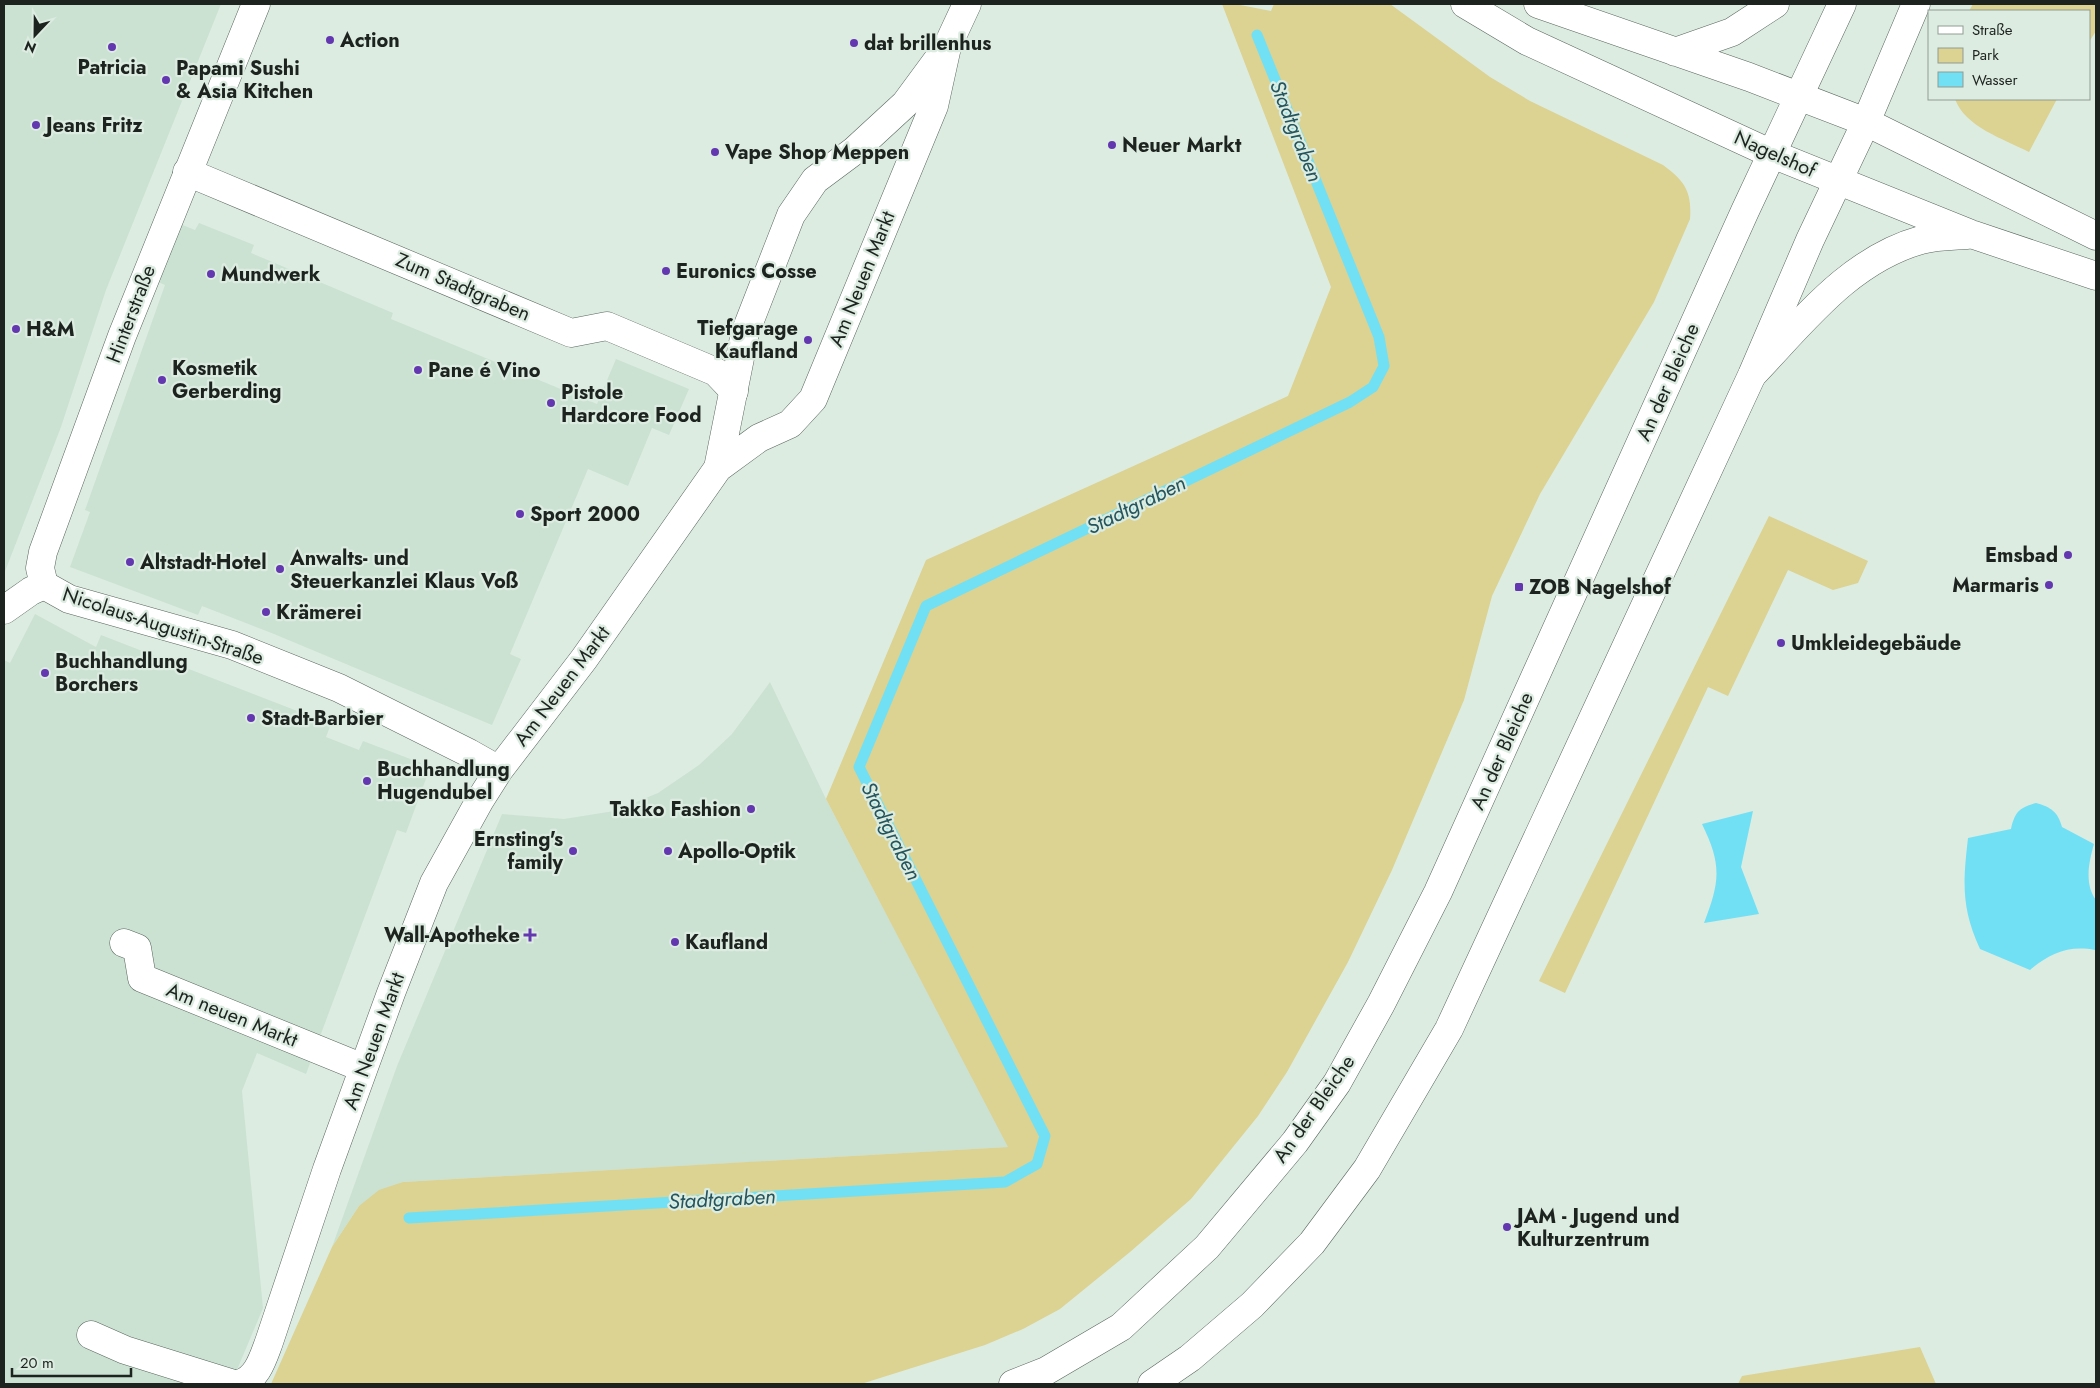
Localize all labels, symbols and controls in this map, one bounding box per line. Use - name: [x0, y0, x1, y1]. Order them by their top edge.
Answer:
- north arrow: [10, 10, 60, 60]
- legend: [1928, 10, 2090, 100]
- text: Straße: [1972, 19, 2013, 41]
- place label: Action: [339, 26, 400, 55]
- place label: dat brillenhus: [864, 29, 991, 58]
- marker: Action: [324, 34, 336, 46]
- text: N: [21, 36, 39, 58]
- marker: dat brillenhus: [848, 37, 860, 49]
- marker: Patricia: [106, 41, 118, 53]
- text: Park: [1972, 44, 1999, 66]
- place label: Patricia: [78, 53, 146, 82]
- place label: Papami Sushi & Asia Kitchen: [176, 54, 313, 106]
- text: Wasser: [1972, 69, 2018, 91]
- marker: Papami Sushi & Asia Kitchen: [160, 74, 172, 86]
- water label: Stadtgraben: [1262, 76, 1330, 186]
- place label: Jeans Fritz: [42, 111, 143, 140]
- marker: Jeans Fritz: [30, 119, 42, 131]
- street label: Nagelshof: [1730, 123, 1822, 185]
- place label: Neuer Markt: [1122, 131, 1242, 160]
- place label: Vape Shop Meppen: [724, 138, 909, 167]
- marker: Neuer Markt: [1106, 139, 1118, 151]
- marker: Vape Shop Meppen: [709, 146, 721, 158]
- street label: Am Neuen Markt: [822, 207, 903, 351]
- street label: Zum Stadtgraben: [391, 246, 535, 328]
- place label: Euronics Cosse: [676, 257, 817, 286]
- place label: Mundwerk: [221, 260, 321, 289]
- street label: Hinterstraße: [99, 261, 163, 367]
- marker: Euronics Cosse: [660, 265, 672, 277]
- marker: Mundwerk: [205, 268, 217, 280]
- place label: Tiefgarage Kaufland: [697, 314, 798, 366]
- place label: H&M: [26, 315, 75, 344]
- street label: An der Bleiche: [1629, 319, 1707, 445]
- marker: H&M: [10, 323, 22, 335]
- marker: Tiefgarage Kaufland: [802, 334, 814, 346]
- place label: Kosmetik Gerberding: [172, 354, 282, 406]
- place label: Pane é Vino: [428, 356, 541, 385]
- marker: Pane é Vino: [412, 364, 424, 376]
- marker: Kosmetik Gerberding: [156, 374, 168, 386]
- place label: Pistole Hardcore Food: [561, 378, 702, 430]
- marker: Pistole Hardcore Food: [545, 397, 557, 409]
- water label: Stadtgraben: [1081, 468, 1191, 542]
- place label: Sport 2000: [530, 500, 640, 529]
- marker: Sport 2000: [514, 508, 526, 520]
- place label: Emsbad: [1985, 541, 2058, 570]
- place label: Anwalts- und Steuerkanzlei Klaus Voß: [289, 544, 519, 596]
- place label: Altstadt-Hotel: [139, 548, 267, 577]
- marker: Emsbad: [2062, 549, 2074, 561]
- marker: Altstadt-Hotel: [124, 556, 136, 568]
- marker: Anwalts- und Steuerkanzlei Klaus Voß: [274, 563, 286, 575]
- place label: Marmaris: [1952, 571, 2039, 600]
- place label: ZOB Nagelshof: [1529, 573, 1672, 602]
- marker: Marmaris: [2043, 579, 2055, 591]
- street label: Nicolaus-Augustin-Straße: [59, 580, 267, 672]
- marker: ZOB Nagelshof: [1513, 581, 1525, 593]
- place label: Krämerei: [276, 598, 362, 627]
- marker: Krämerei: [260, 606, 272, 618]
- street label: Am Neuen Markt: [507, 620, 617, 752]
- place label: Umkleidegebäude: [1791, 629, 1961, 658]
- marker: Umkleidegebäude: [1775, 637, 1787, 649]
- place label: Buchhandlung Borchers: [55, 647, 188, 699]
- marker: Buchhandlung Borchers: [39, 667, 51, 679]
- street label: An der Bleiche: [1463, 688, 1541, 814]
- place label: Stadt-Barbier: [261, 704, 384, 733]
- marker: Stadt-Barbier: [245, 712, 257, 724]
- place label: Buchhandlung Hugendubel: [377, 755, 510, 807]
- marker: Buchhandlung Hugendubel: [361, 775, 373, 787]
- water label: Stadtgraben: [853, 776, 929, 886]
- place label: Takko Fashion: [610, 795, 741, 824]
- marker: Takko Fashion: [745, 803, 757, 815]
- place label: Ernsting's family: [474, 825, 564, 877]
- place label: Apollo-Optik: [677, 837, 797, 866]
- marker: Ernsting's family: [567, 845, 579, 857]
- marker: Apollo-Optik: [662, 845, 674, 857]
- place label: Wall-Apotheke: [384, 921, 520, 950]
- place label: Kaufland: [685, 928, 768, 957]
- marker: Wall-Apotheke: [524, 929, 536, 941]
- marker: Kaufland: [669, 936, 681, 948]
- street label: Am Neuen Markt: [336, 968, 412, 1114]
- street label: Am neuen Markt: [162, 975, 302, 1055]
- street label: An der Bleiche: [1266, 1049, 1362, 1169]
- water label: Stadtgraben: [668, 1181, 776, 1217]
- place label: JAM - Jugend und Kulturzentrum: [1513, 1202, 1680, 1254]
- marker: JAM - Jugend und Kulturzentrum: [1501, 1221, 1513, 1233]
- scale bar: [12, 1346, 131, 1378]
- text: 20 m: [20, 1352, 54, 1374]

